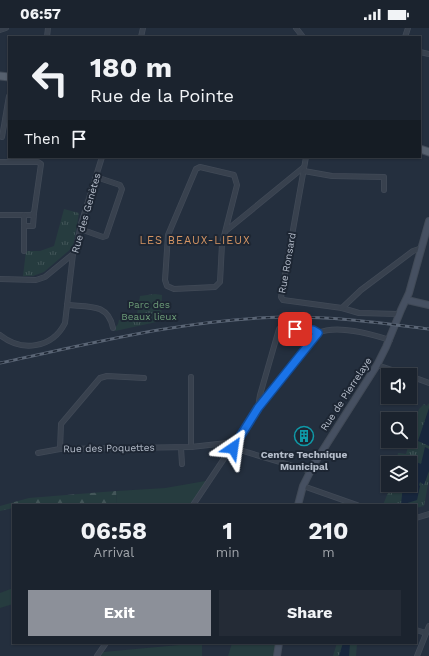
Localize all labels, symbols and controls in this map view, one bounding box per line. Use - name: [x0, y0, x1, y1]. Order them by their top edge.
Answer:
- text: 06:57: [20, 5, 61, 23]
- text: 180 m: [90, 51, 172, 84]
- icon: left: [24, 52, 76, 104]
- text: Rue de la Pointe: [90, 85, 234, 106]
- icon: arrive: [68, 128, 90, 150]
- text: Then: [24, 130, 60, 148]
- street label: Rue des Genètes: [69, 172, 103, 254]
- street label: Rue Ronsard: [276, 232, 298, 294]
- district label: LES BEAUX-LIEUX: [139, 234, 251, 247]
- park label: Parc des Beaux lieux: [121, 299, 177, 322]
- pin: [278, 312, 312, 346]
- icon: arrive: [284, 318, 306, 340]
- street label: Rue de Pierrelaye: [318, 355, 374, 433]
- map controls: [381, 368, 417, 492]
- button: sound: [381, 368, 417, 404]
- button: search: [381, 412, 417, 448]
- building icon: Centre Technique Municipal: [293, 425, 315, 447]
- position arrow: [212, 427, 254, 469]
- street label: Rue des Poquettes: [63, 442, 155, 454]
- place label: Centre Technique Municipal: [261, 449, 347, 472]
- button: layers: [381, 456, 417, 492]
- text: 06:58: [81, 517, 147, 545]
- text: 1: [223, 517, 233, 545]
- text: 210: [308, 517, 348, 545]
- text: Arrival: [94, 545, 134, 560]
- text: min: [216, 545, 240, 560]
- text: m: [322, 545, 335, 560]
- button: Exit: [28, 590, 211, 636]
- button: Share: [219, 590, 401, 636]

